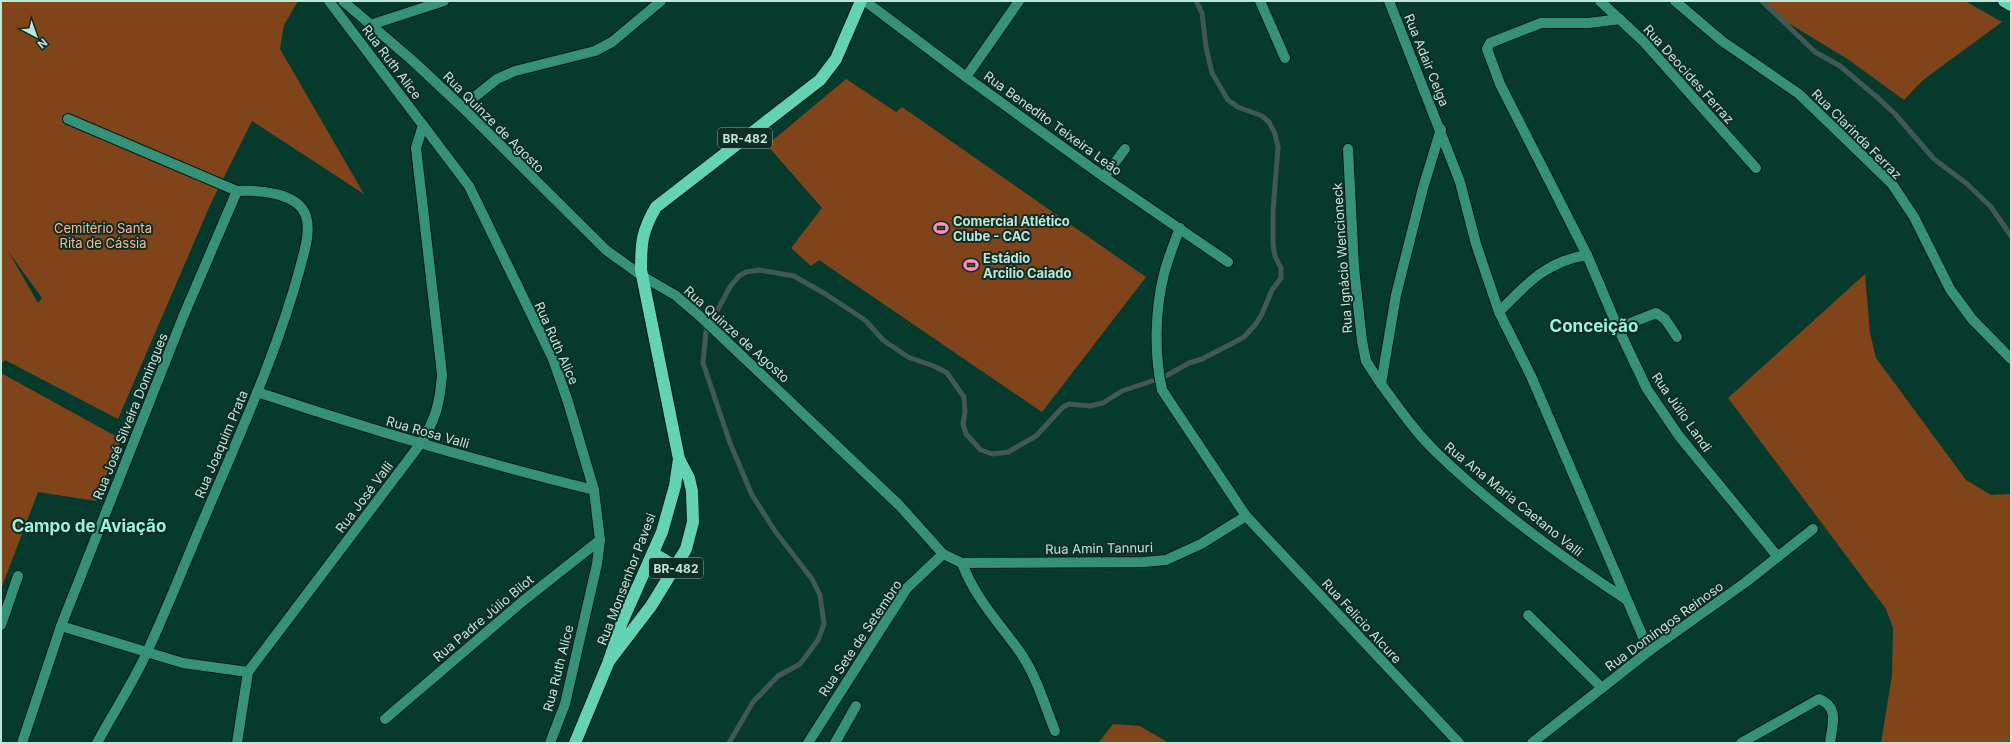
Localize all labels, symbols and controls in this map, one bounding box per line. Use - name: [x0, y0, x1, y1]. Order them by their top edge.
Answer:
- street label: Rua Adair Celga: [1401, 11, 1453, 109]
- north arrow: [16, 16, 56, 56]
- street label: Rua Deocides Ferraz: [1640, 21, 1738, 127]
- street label: Rua Ruth Alice: [359, 22, 425, 102]
- text: N: [35, 36, 50, 52]
- street label: Rua Quinze de Agosto: [440, 68, 548, 176]
- street label: Rua Benedito Teixeira Leão: [981, 68, 1125, 179]
- street label: Rua Clarinda Ferraz: [1809, 86, 1905, 182]
- road number: BR-482: [718, 128, 772, 148]
- street label: Rua Ignácio Wencioneck: [1329, 182, 1355, 334]
- place label: Comercial Atlético Clube - CAC: [953, 213, 1070, 244]
- sports icon: Comercial Atlético Clube - CAC: [932, 219, 950, 237]
- park label: Cemitério Santa Rita de Cássia: [54, 220, 152, 251]
- place label: Estádio Arcilio Caiado: [983, 250, 1071, 281]
- sports icon: Estádio Arcilio Caiado: [962, 256, 980, 274]
- street label: Rua Quinze de Agosto: [681, 282, 793, 386]
- street label: Rua Ruth Alice: [532, 299, 582, 387]
- district label: Conceição: [1550, 316, 1638, 336]
- street label: Rua José Silveira Domingues: [89, 330, 171, 502]
- street label: Rua Júlio Landi: [1649, 369, 1715, 455]
- street label: Rua Joaquim Prata: [191, 388, 251, 500]
- street label: Rua Rosa Valli: [385, 412, 471, 452]
- street label: Rua Ana Maria Caetano Valli: [1442, 438, 1586, 560]
- street label: Rua José Valli: [332, 458, 396, 536]
- street label: Rua Monsenhor Pavesi: [593, 511, 659, 647]
- district label: Campo de Aviação: [12, 516, 166, 536]
- street label: Rua Amin Tannuri: [1045, 539, 1153, 557]
- road number: BR-482: [649, 558, 703, 578]
- street label: Rua Padre Júlio Bilot: [430, 571, 536, 665]
- street label: Rua Felicio Alcure: [1319, 575, 1405, 667]
- street label: Rua Sete de Setembro: [815, 577, 905, 699]
- street label: Rua Domingos Reinoso: [1602, 578, 1726, 674]
- street label: Rua Ruth Alice: [539, 623, 577, 713]

